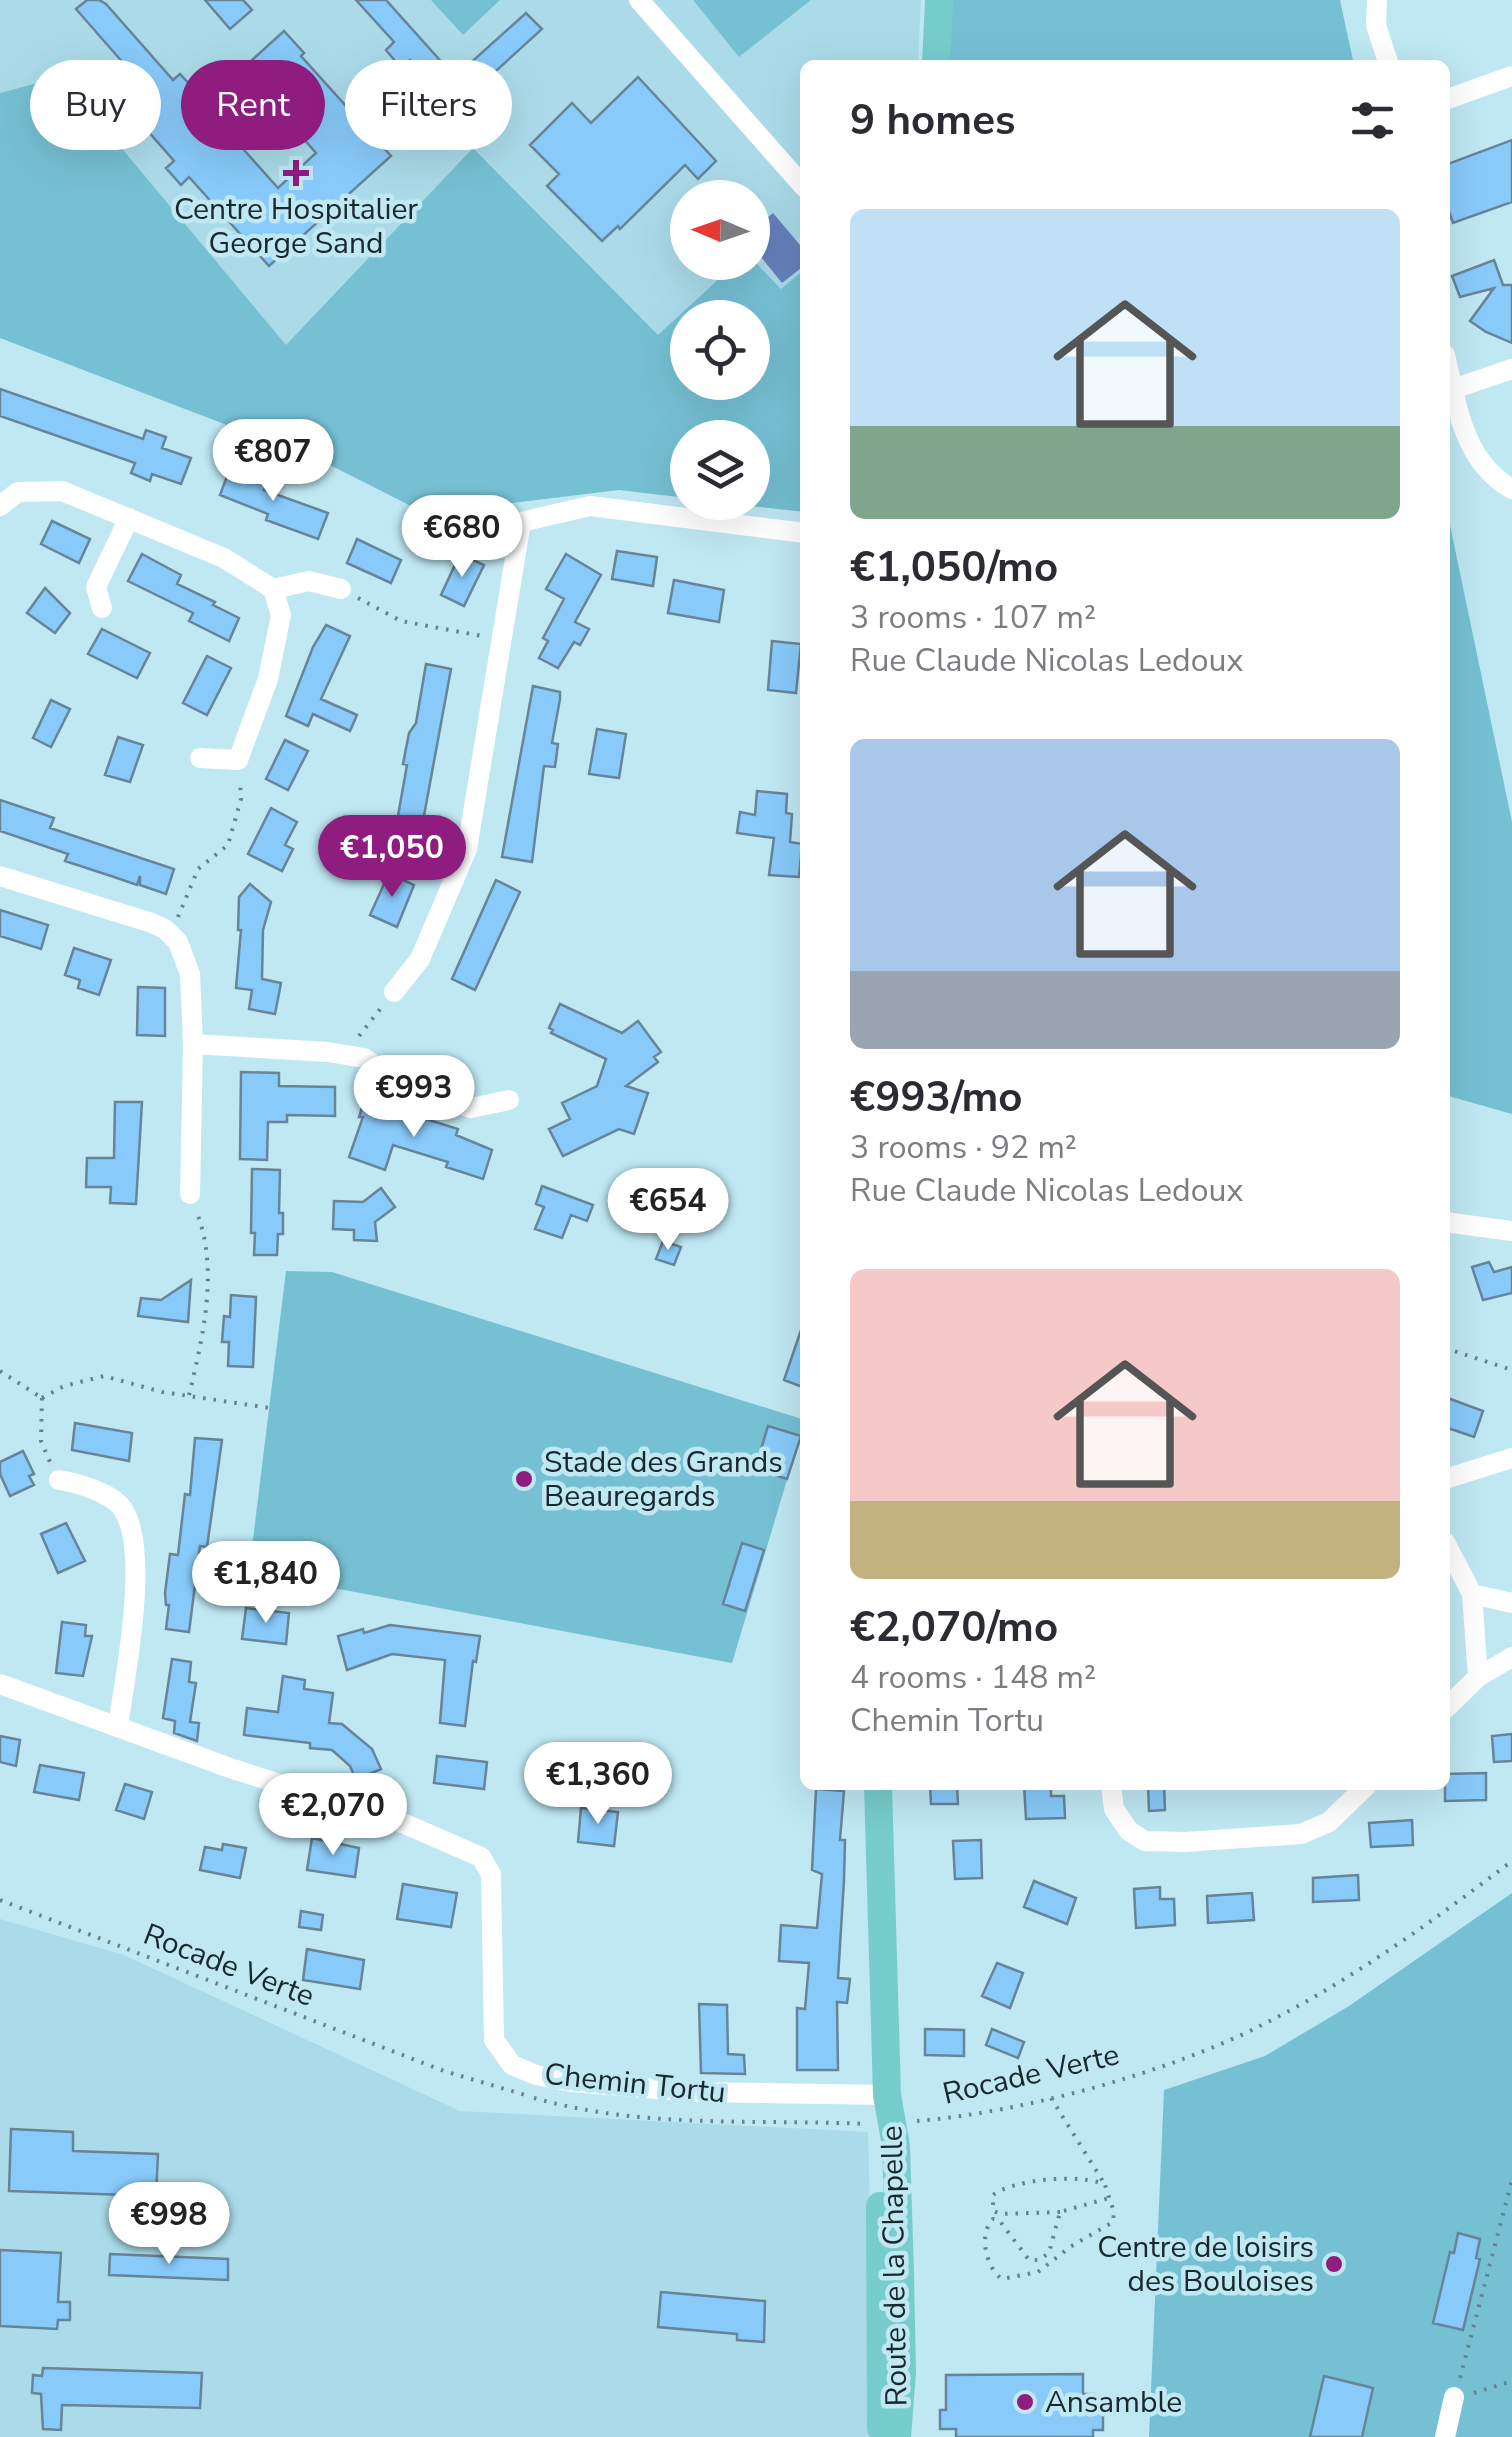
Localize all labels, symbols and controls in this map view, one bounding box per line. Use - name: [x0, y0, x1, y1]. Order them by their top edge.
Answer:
- chip: Buy: [30, 60, 161, 150]
- chip: Rent: [181, 60, 325, 150]
- chip: Filters: [345, 60, 512, 150]
- text: 9 homes: [850, 92, 1015, 149]
- icon: filters: [1345, 93, 1400, 148]
- marker: Centre Hospitalier George Sand: [283, 160, 309, 186]
- north arrow: [670, 180, 770, 280]
- map controls: [670, 180, 770, 520]
- place label: Centre Hospitalier George Sand: [174, 189, 418, 264]
- icon: home: [1035, 274, 1215, 454]
- button: locate: [670, 300, 770, 400]
- pin: €807: [214, 419, 332, 504]
- button: layers: [670, 420, 770, 520]
- text: €807: [235, 430, 311, 473]
- pin: €680: [403, 495, 521, 580]
- text: €680: [424, 506, 500, 549]
- text: €1,050/mo: [850, 539, 1058, 596]
- text: 3 rooms · 107 m²: [850, 596, 1096, 639]
- text: Rue Claude Nicolas Ledoux: [850, 639, 1243, 682]
- icon: home: [1035, 804, 1215, 984]
- pin: €1,050: [311, 815, 473, 900]
- text: €1,050: [340, 826, 444, 869]
- pin: €993: [355, 1055, 473, 1140]
- text: €993: [376, 1066, 452, 1109]
- text: €993/mo: [850, 1069, 1022, 1126]
- text: 3 rooms · 92 m²: [850, 1126, 1077, 1169]
- pin: €654: [609, 1168, 727, 1253]
- text: Rue Claude Nicolas Ledoux: [850, 1169, 1243, 1212]
- text: €654: [630, 1179, 706, 1222]
- icon: home: [1035, 1334, 1215, 1514]
- place label: Stade des Grands Beauregards: [544, 1442, 783, 1517]
- marker: Stade des Grands Beauregards: [513, 1468, 535, 1490]
- pin: €1,840: [185, 1541, 347, 1626]
- text: €1,840: [214, 1552, 318, 1595]
- text: €2,070/mo: [850, 1599, 1058, 1656]
- text: 4 rooms · 148 m²: [850, 1656, 1096, 1699]
- text: Chemin Tortu: [850, 1699, 1044, 1742]
- pin: €1,360: [517, 1742, 679, 1827]
- text: €1,360: [546, 1753, 650, 1796]
- pin: €2,070: [252, 1773, 414, 1858]
- text: €2,070: [281, 1784, 385, 1827]
- street label: Rocade Verte: [137, 1914, 320, 2017]
- street label: Rocade Verte: [939, 2034, 1123, 2115]
- street label: Chemin Tortu: [542, 2054, 728, 2113]
- street label: Route de la Chapelle: [872, 2125, 917, 2407]
- pin: €998: [110, 2182, 228, 2267]
- text: €998: [131, 2193, 207, 2236]
- place label: Centre de loisirs des Bouloises: [1097, 2227, 1314, 2302]
- marker: Centre de loisirs des Bouloises: [1323, 2253, 1345, 2275]
- place label: Ansamble: [1045, 2382, 1182, 2423]
- marker: Ansamble: [1014, 2391, 1036, 2413]

